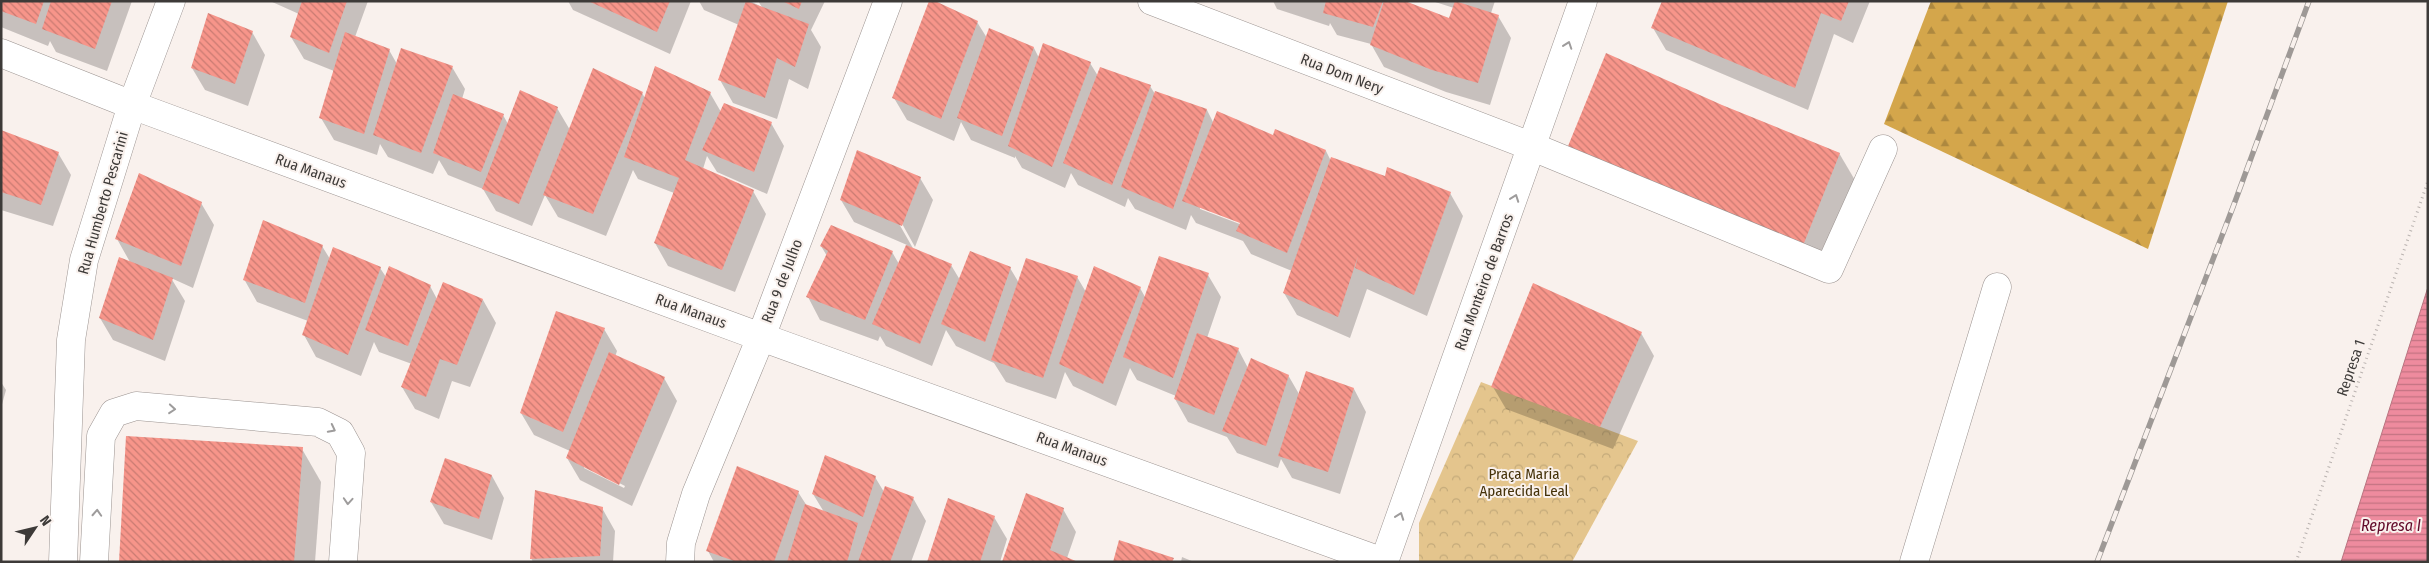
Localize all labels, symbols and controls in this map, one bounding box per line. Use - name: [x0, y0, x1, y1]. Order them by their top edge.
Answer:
- one-way arrow: [1562, 41, 1572, 50]
- street label: Rua Dom Nery: [1298, 50, 1386, 98]
- street label: Rua Humberto Pescarini: [74, 130, 132, 276]
- street label: Rua Manaus: [273, 150, 349, 192]
- one-way arrow: [1509, 194, 1519, 203]
- street label: Rua Monteiro de Barros: [1451, 211, 1517, 353]
- street label: Rua 9 de Julho: [758, 236, 806, 325]
- street label: Rua Manaus: [653, 290, 729, 332]
- street label: Represa 1: [2333, 337, 2369, 399]
- one-way arrow: [168, 404, 176, 415]
- one-way arrow: [327, 423, 336, 433]
- street label: Rua Manaus: [1034, 428, 1110, 470]
- park label: Praça Maria Aparecida Leal: [1479, 465, 1569, 500]
- one-way arrow: [342, 497, 353, 505]
- north arrow: [10, 503, 60, 553]
- one-way arrow: [91, 509, 102, 517]
- one-way arrow: [1395, 512, 1405, 521]
- text: N: [36, 513, 55, 529]
- water label: Represa I: [2361, 516, 2421, 535]

